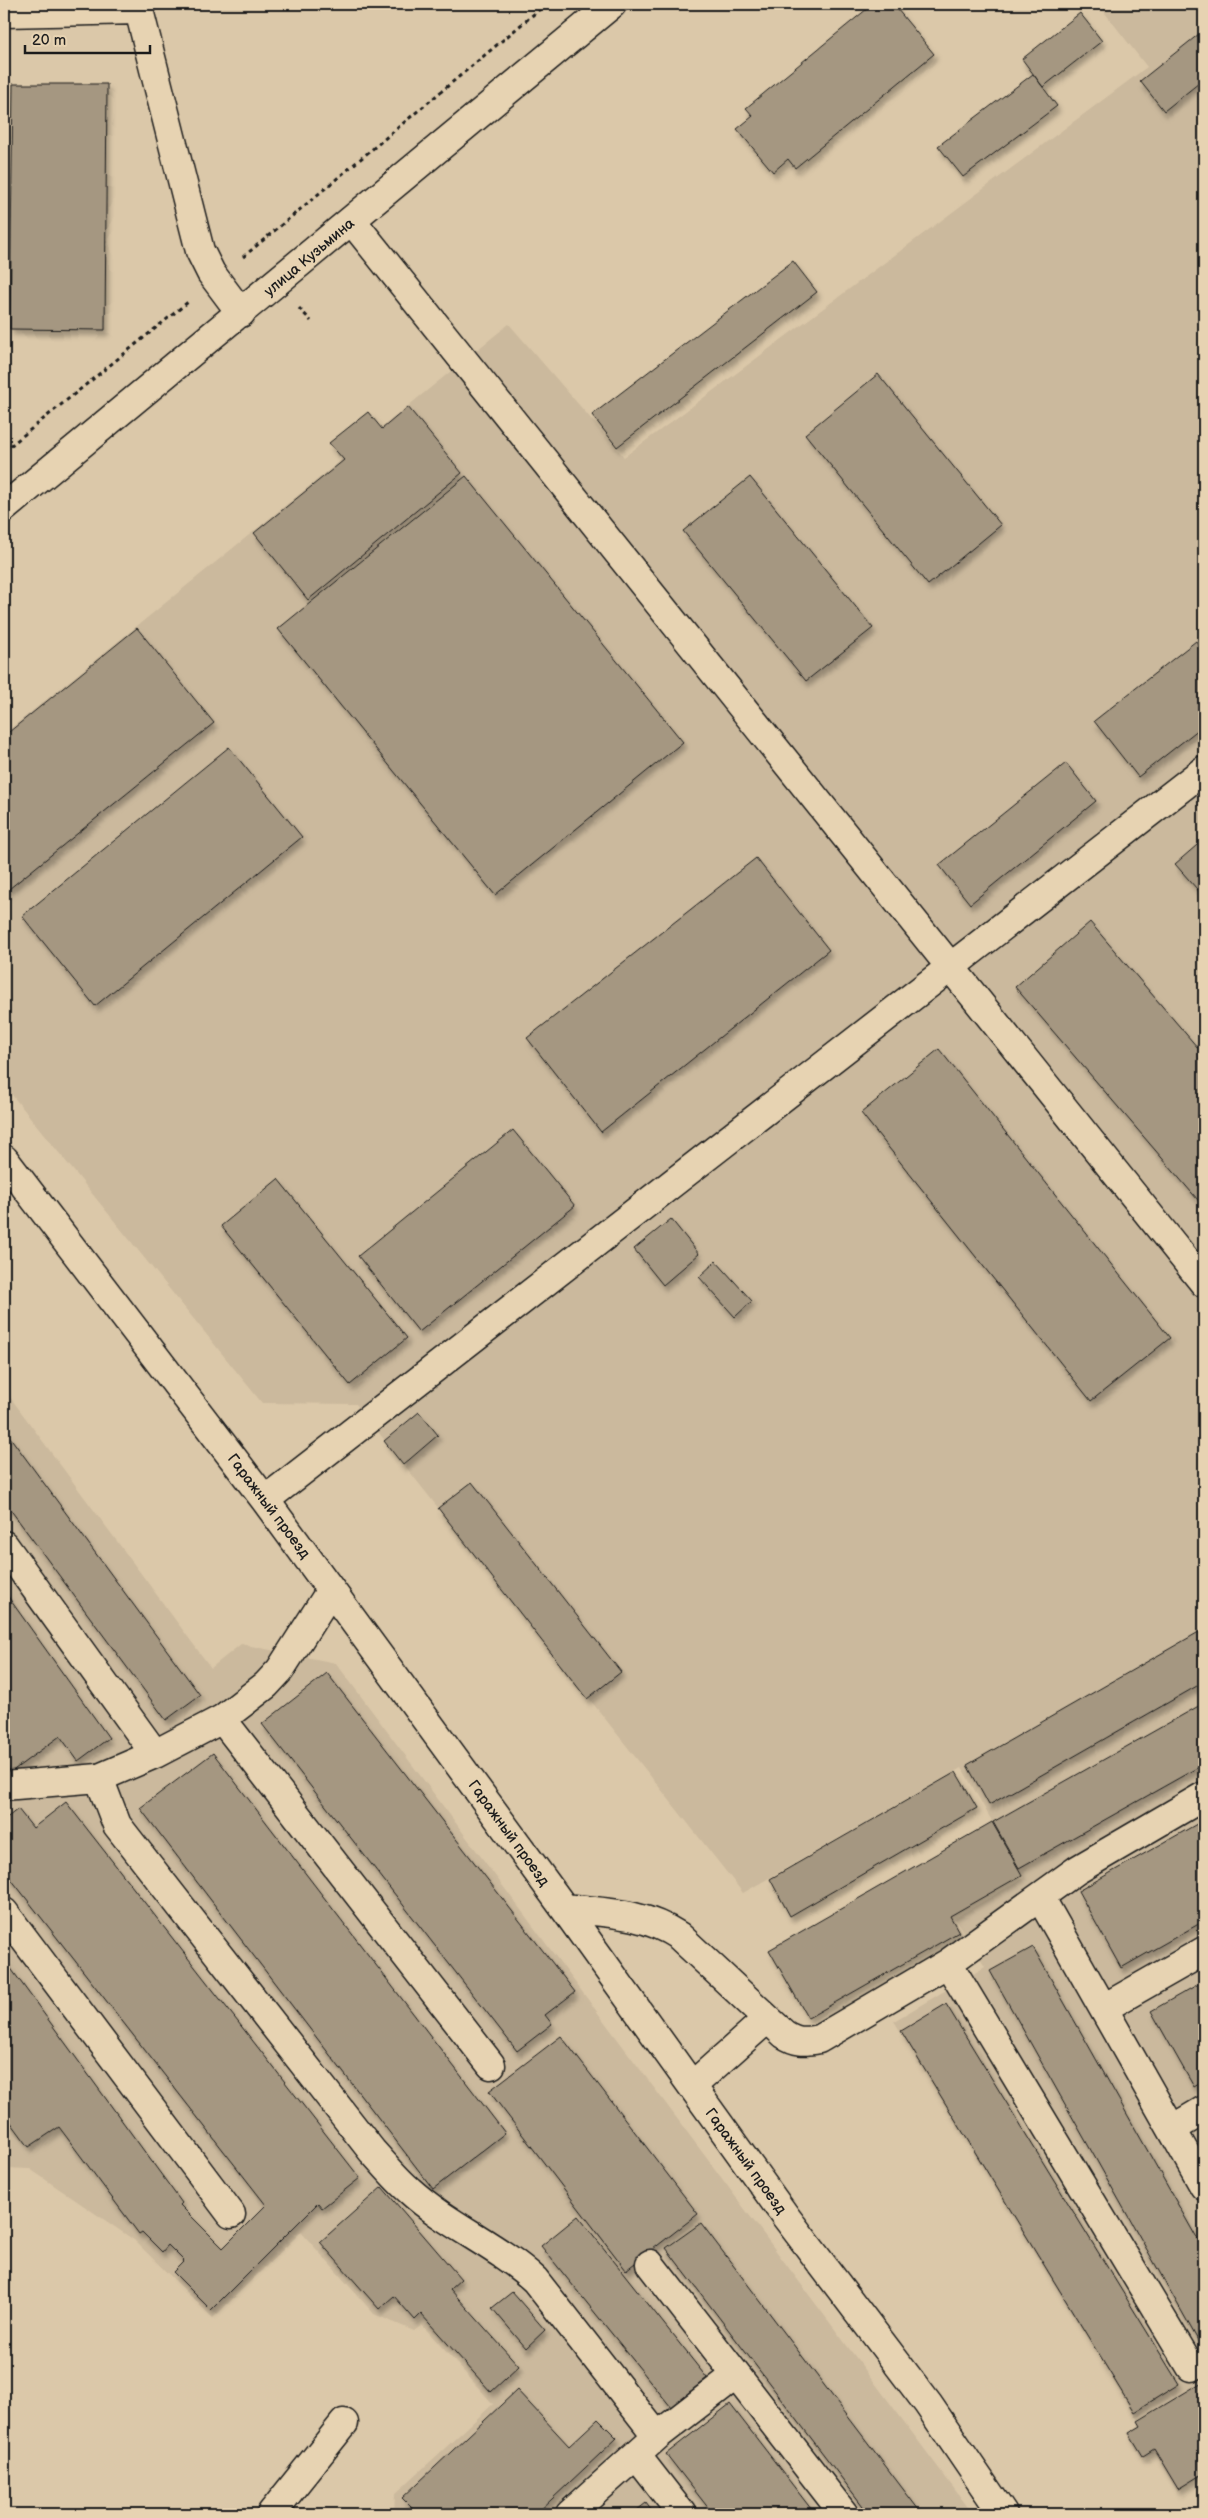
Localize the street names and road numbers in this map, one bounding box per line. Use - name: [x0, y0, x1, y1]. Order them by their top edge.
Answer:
- street label: улица Кузьмина: [260, 214, 359, 301]
- street label: Гаражный проезд: [223, 1450, 314, 1563]
- street label: Гаражный проезд: [464, 1777, 553, 1890]
- street label: Гаражный проезд: [701, 2105, 790, 2218]

